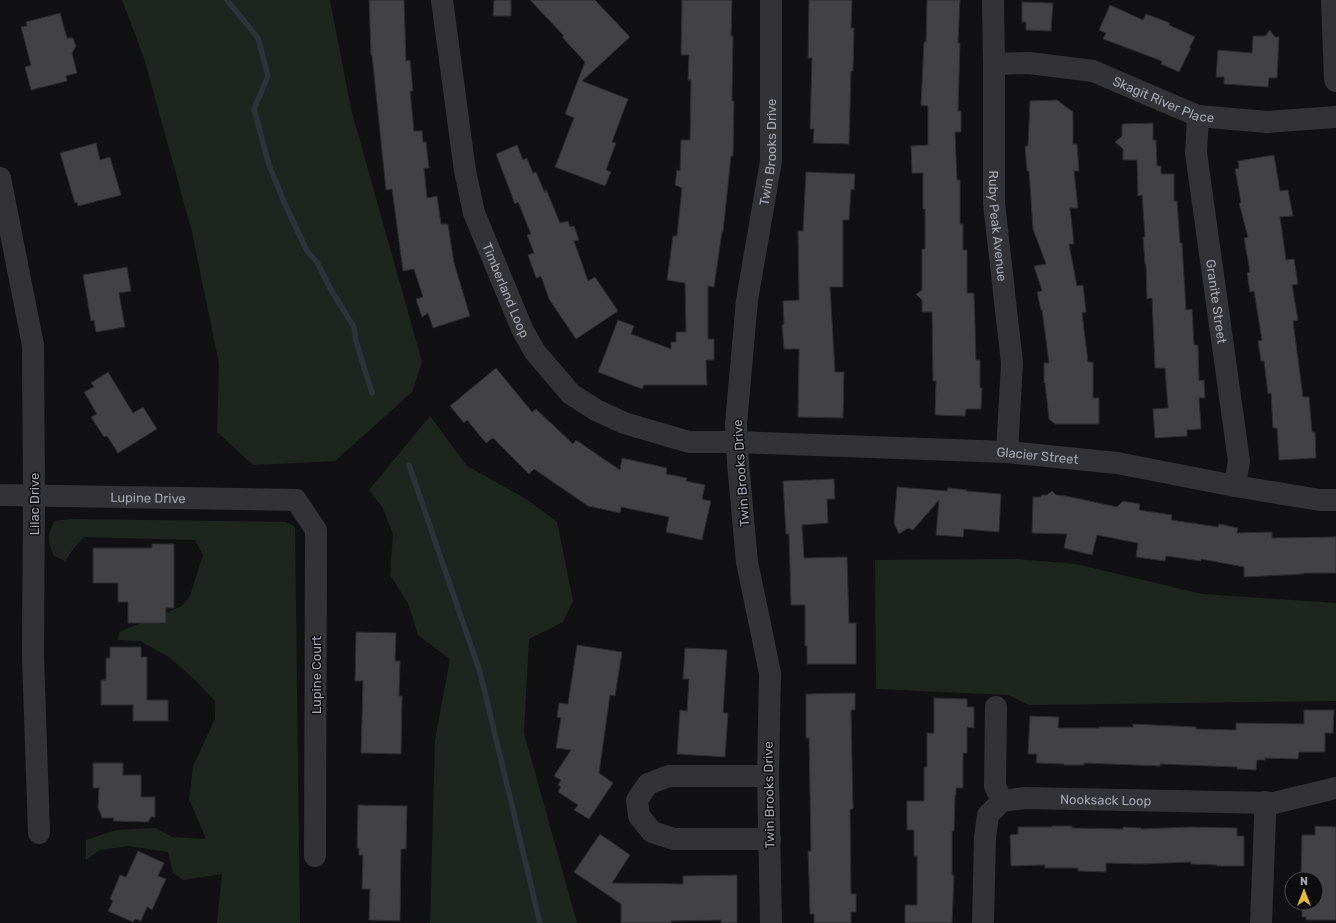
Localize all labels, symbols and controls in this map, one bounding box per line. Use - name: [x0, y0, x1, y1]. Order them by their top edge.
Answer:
- street label: Skagit River Place: [1111, 73, 1215, 125]
- street label: Twin Brooks Drive: [756, 99, 779, 207]
- street label: Ruby Peak Avenue: [987, 170, 1010, 282]
- street label: Timberland Loop: [480, 240, 533, 340]
- street label: Granite Street: [1203, 258, 1230, 345]
- street label: Twin Brooks Drive: [730, 419, 752, 527]
- street label: Glacier Street: [996, 444, 1079, 467]
- street label: Lilac Drive: [27, 473, 42, 535]
- street label: Lupine Drive: [110, 489, 186, 506]
- street label: Lupine Court: [309, 636, 324, 714]
- street label: Twin Brooks Drive: [761, 741, 777, 849]
- street label: Nooksack Loop: [1060, 791, 1152, 808]
- north arrow: [1284, 871, 1324, 911]
- text: N: [1300, 875, 1308, 888]

